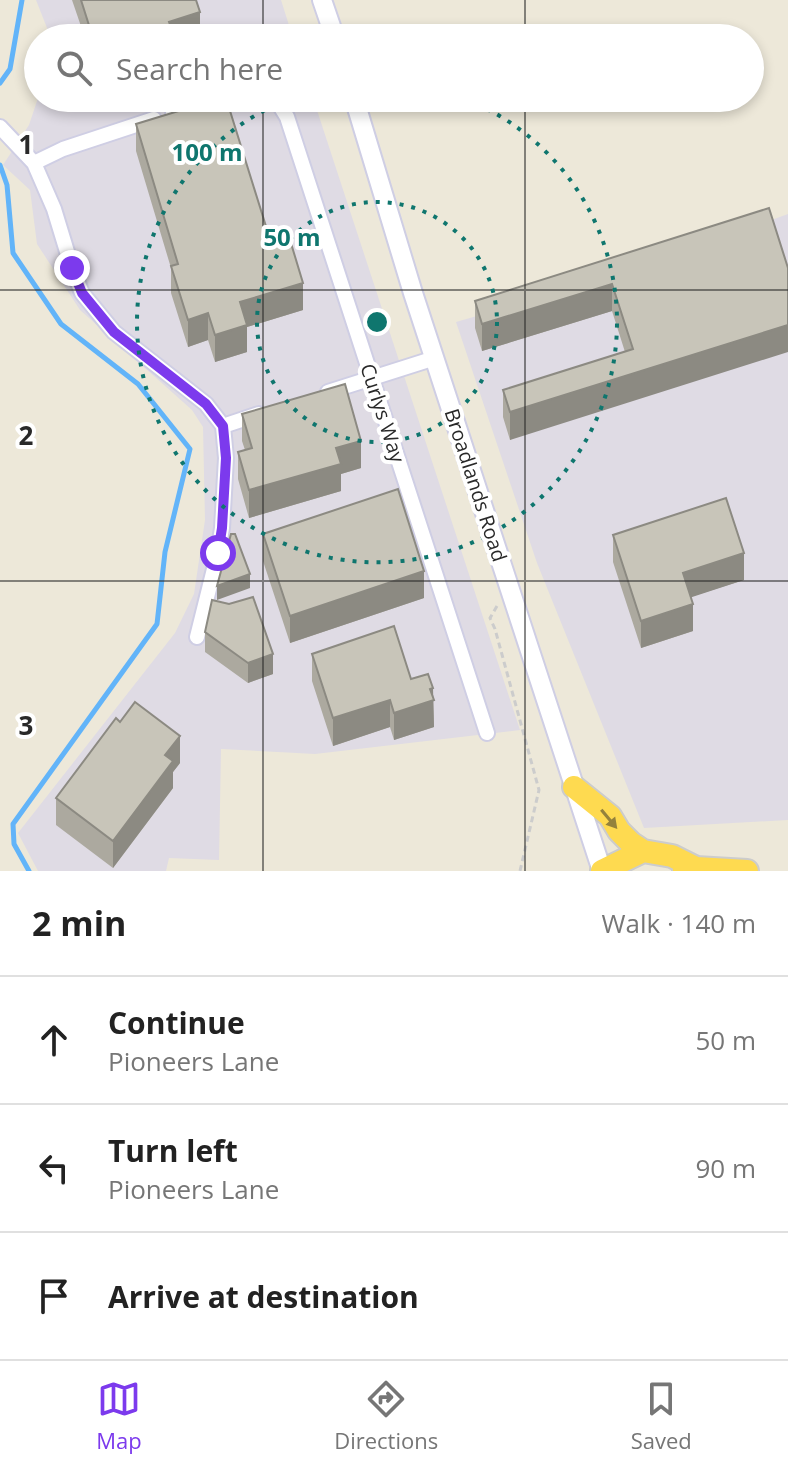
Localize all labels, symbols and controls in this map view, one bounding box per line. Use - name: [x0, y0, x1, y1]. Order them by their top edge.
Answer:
- search box: [24, 24, 764, 112]
- icon: search: [52, 46, 96, 90]
- text: Search here: [116, 48, 283, 89]
- text: 1: [19, 126, 33, 162]
- text: 100 m: [172, 135, 242, 168]
- text: 50 m: [263, 220, 321, 253]
- route end: [54, 250, 90, 286]
- centre of rings: [363, 308, 391, 336]
- street label: Curlys Way: [354, 360, 412, 467]
- street label: Broadlands Road: [439, 405, 513, 565]
- text: 2: [19, 417, 34, 453]
- route start: [200, 535, 236, 571]
- text: 3: [19, 707, 33, 743]
- one-way arrow: [600, 808, 617, 828]
- text: 2 min: [32, 900, 126, 946]
- text: Walk · 140 m: [602, 905, 756, 941]
- text: Continue: [108, 1002, 245, 1043]
- icon: ahead: [32, 1018, 76, 1062]
- text: 50 m: [695, 1022, 756, 1058]
- text: Pioneers Lane: [108, 1043, 279, 1079]
- text: Turn left: [108, 1130, 238, 1171]
- icon: left: [32, 1146, 76, 1190]
- text: 90 m: [695, 1150, 756, 1186]
- text: Pioneers Lane: [108, 1171, 279, 1207]
- icon: arrive: [32, 1274, 76, 1318]
- text: Arrive at destination: [108, 1276, 419, 1317]
- tab: Map: [96, 1377, 142, 1455]
- tab: Directions: [334, 1377, 438, 1455]
- tab: Saved: [631, 1377, 692, 1455]

